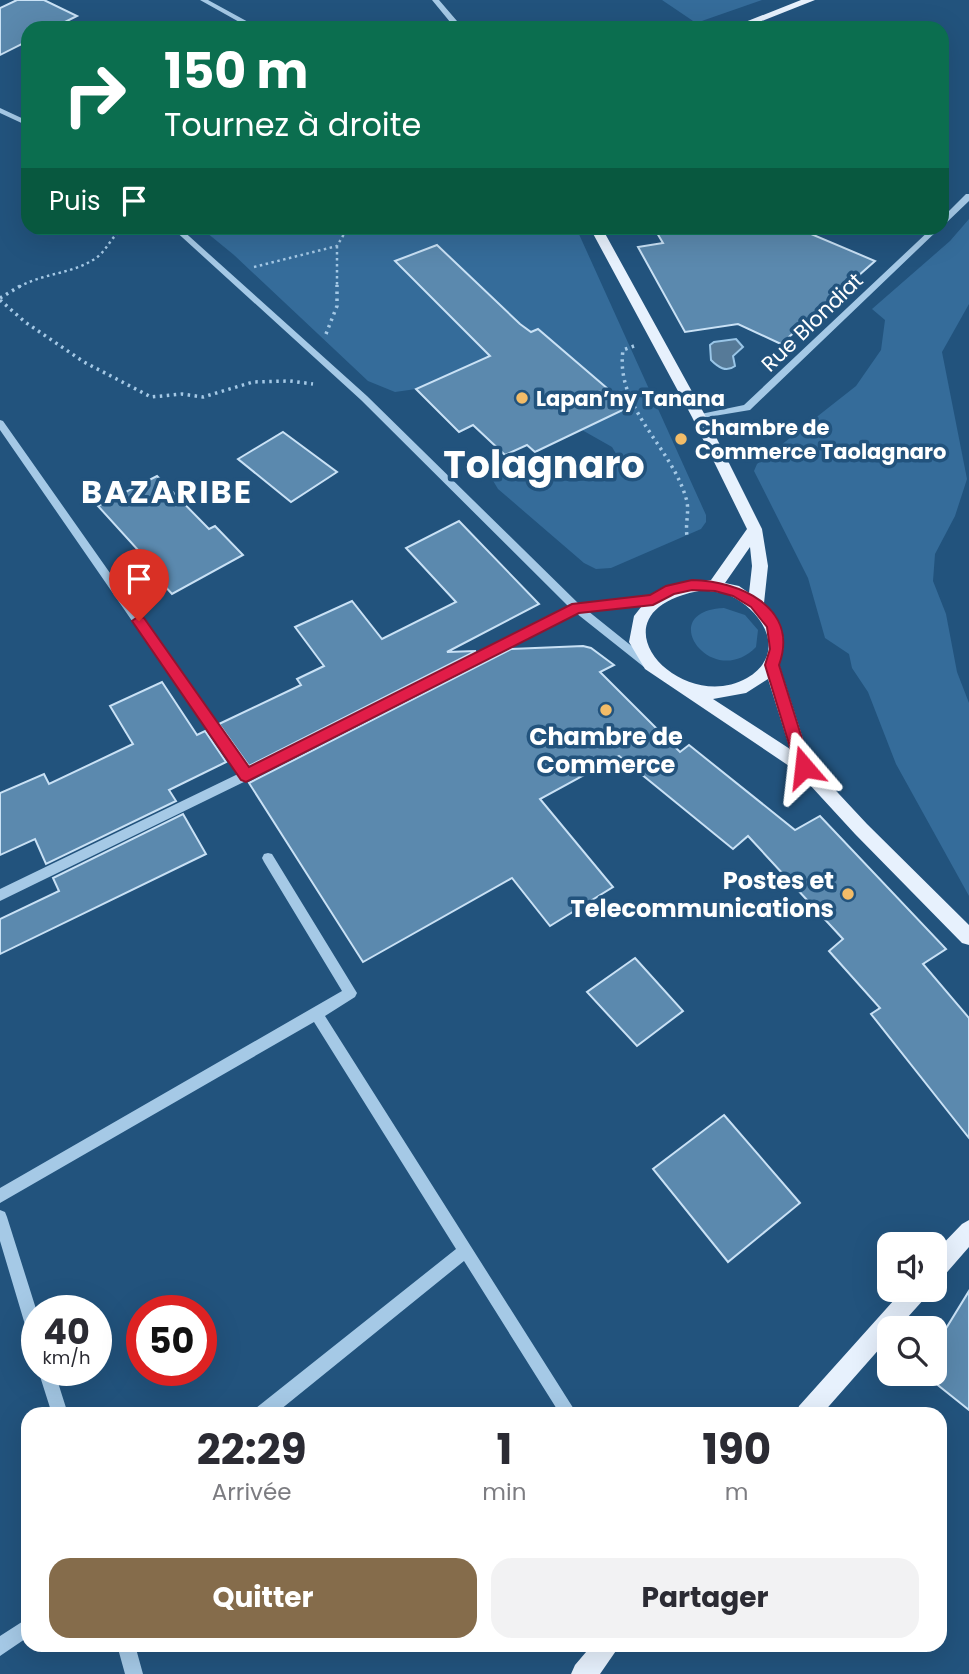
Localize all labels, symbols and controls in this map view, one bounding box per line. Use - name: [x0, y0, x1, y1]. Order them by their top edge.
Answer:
- text: 150 m: [164, 37, 309, 105]
- icon: right: [49, 49, 140, 140]
- text: Tournez à droite: [164, 102, 421, 147]
- icon: arrive: [115, 182, 153, 220]
- text: Puis: [49, 183, 101, 219]
- street label: Rue Blondiat: [755, 266, 869, 378]
- place label: Lapan’ny Tanana: [536, 384, 725, 413]
- marker: Lapan’ny Tanana: [514, 390, 530, 406]
- place label: Chambre de Commerce Taolagnaro: [695, 413, 946, 466]
- marker: Chambre de Commerce Taolagnaro: [673, 431, 689, 447]
- district label: Tolagnaro: [443, 438, 645, 491]
- district label: BAZARIBE: [81, 469, 253, 514]
- pin: [109, 549, 169, 621]
- icon: arrive: [120, 560, 158, 598]
- marker: Chambre de Commerce: [598, 702, 614, 718]
- place label: Chambre de Commerce: [529, 720, 683, 781]
- position arrow: [767, 730, 841, 804]
- place label: Postes et Telecommunications: [571, 864, 834, 925]
- marker: Postes et Telecommunications: [840, 886, 856, 902]
- map controls: [877, 1232, 947, 1386]
- button: sound: [877, 1232, 947, 1302]
- speed limit sign: 50: [126, 1295, 217, 1386]
- text: 40: [43, 1307, 90, 1356]
- button: search: [877, 1316, 947, 1386]
- text: km/h: [43, 1345, 90, 1370]
- text: 22:29: [197, 1420, 307, 1479]
- text: 1: [496, 1420, 512, 1479]
- text: 190: [702, 1420, 771, 1479]
- text: Arrivée: [212, 1476, 292, 1508]
- text: min: [482, 1476, 526, 1508]
- text: m: [725, 1476, 749, 1508]
- button: Quitter: [49, 1558, 477, 1638]
- button: Partager: [491, 1558, 919, 1638]

